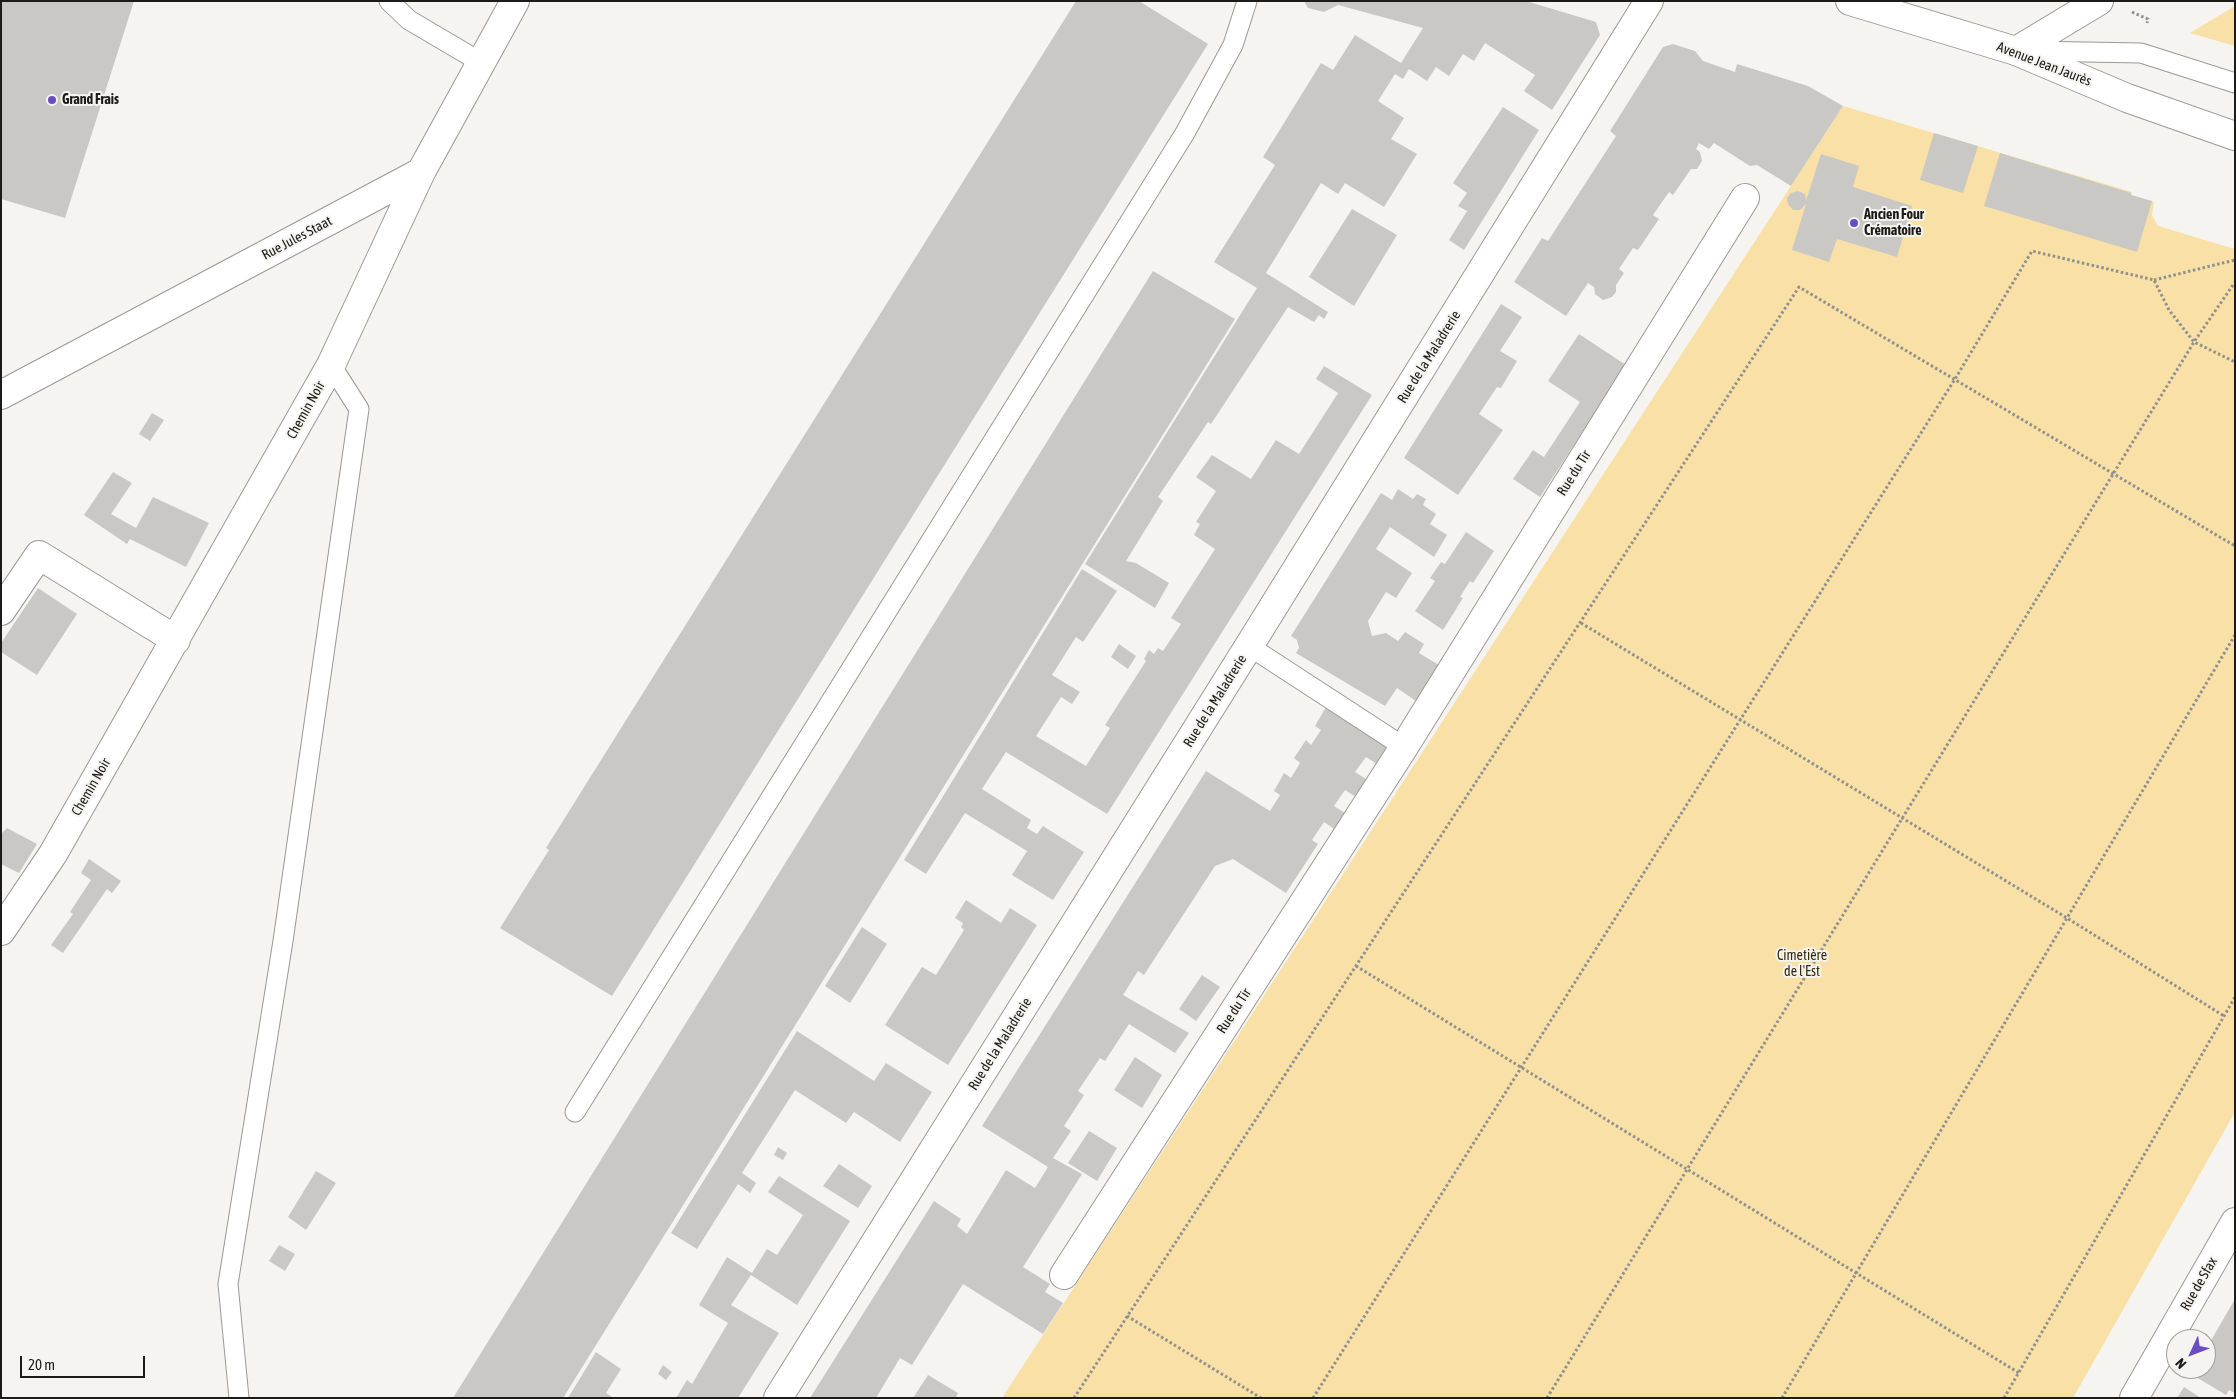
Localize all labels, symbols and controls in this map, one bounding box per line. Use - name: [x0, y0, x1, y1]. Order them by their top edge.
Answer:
- street label: Avenue Jean Jaurès: [1994, 38, 2094, 90]
- place label: Grand Frais: [62, 92, 119, 108]
- marker: Grand Frais: [46, 94, 58, 106]
- place label: Ancien Four Crématoire: [1864, 207, 1924, 240]
- street label: Rue Jules Staat: [259, 213, 335, 263]
- marker: Ancien Four Crématoire: [1848, 217, 1860, 229]
- street label: Rue de la Maladrerie: [1394, 308, 1464, 406]
- street label: Chemin Noir: [283, 378, 329, 442]
- street label: Rue du Tir: [1553, 447, 1595, 499]
- street label: Rue de la Maladrerie: [1180, 652, 1250, 750]
- street label: Chemin Noir: [68, 755, 114, 819]
- park label: Cimetière de l'Est: [1777, 948, 1827, 980]
- street label: Rue du Tir: [1213, 985, 1255, 1037]
- street label: Rue de la Maladrerie: [965, 995, 1035, 1093]
- street label: Rue de Sfax: [2177, 1254, 2221, 1314]
- north arrow: [2166, 1329, 2216, 1379]
- scale bar: [22, 1346, 148, 1378]
- text: N: [2172, 1355, 2189, 1372]
- text: 20 m: [28, 1356, 55, 1373]

